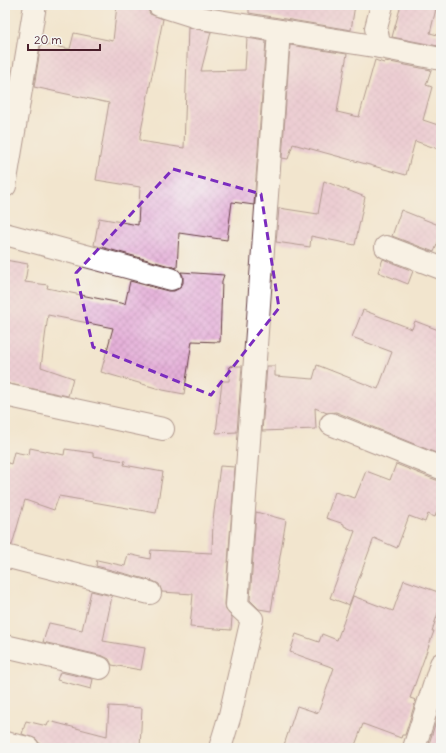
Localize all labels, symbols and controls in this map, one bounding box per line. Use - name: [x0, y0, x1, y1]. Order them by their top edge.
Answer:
- scale bar: [28, 26, 100, 52]
- text: 20 m: [34, 32, 62, 47]

